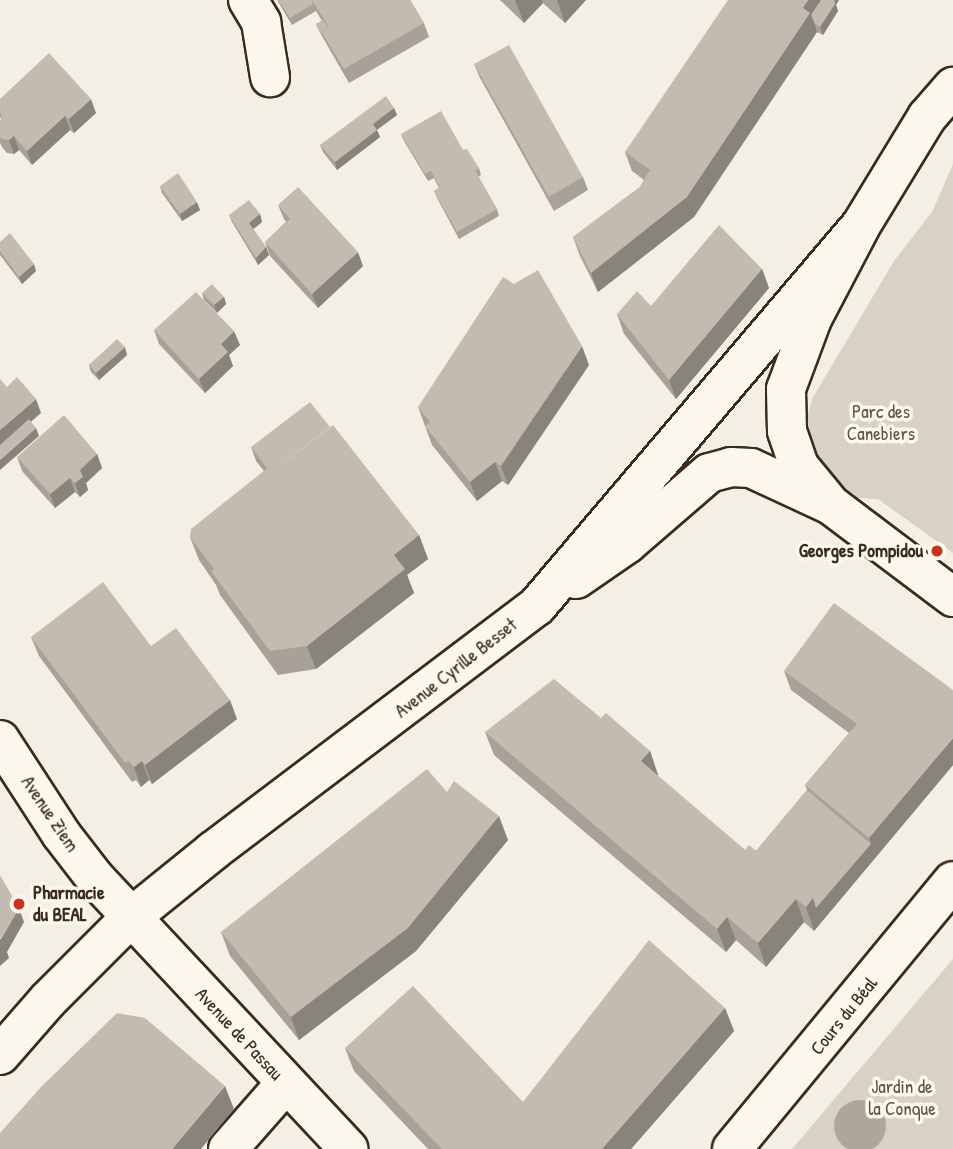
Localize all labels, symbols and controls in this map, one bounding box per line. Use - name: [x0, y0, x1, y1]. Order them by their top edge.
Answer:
- park label: Parc des Canebiers: [847, 401, 915, 445]
- place label: Georges Pompidou: [799, 540, 923, 562]
- marker: Georges Pompidou: [929, 543, 945, 559]
- street label: Avenue Cyrille Besset: [390, 613, 522, 723]
- street label: Avenue Ziem: [16, 772, 84, 856]
- place label: Pharmacie du BEAL: [33, 882, 104, 926]
- marker: Pharmacie du BEAL: [11, 896, 27, 912]
- street label: Cours du Béal: [806, 972, 882, 1060]
- street label: Avenue de Passau: [190, 983, 288, 1085]
- park label: Jardin de la Conque: [868, 1076, 936, 1120]

